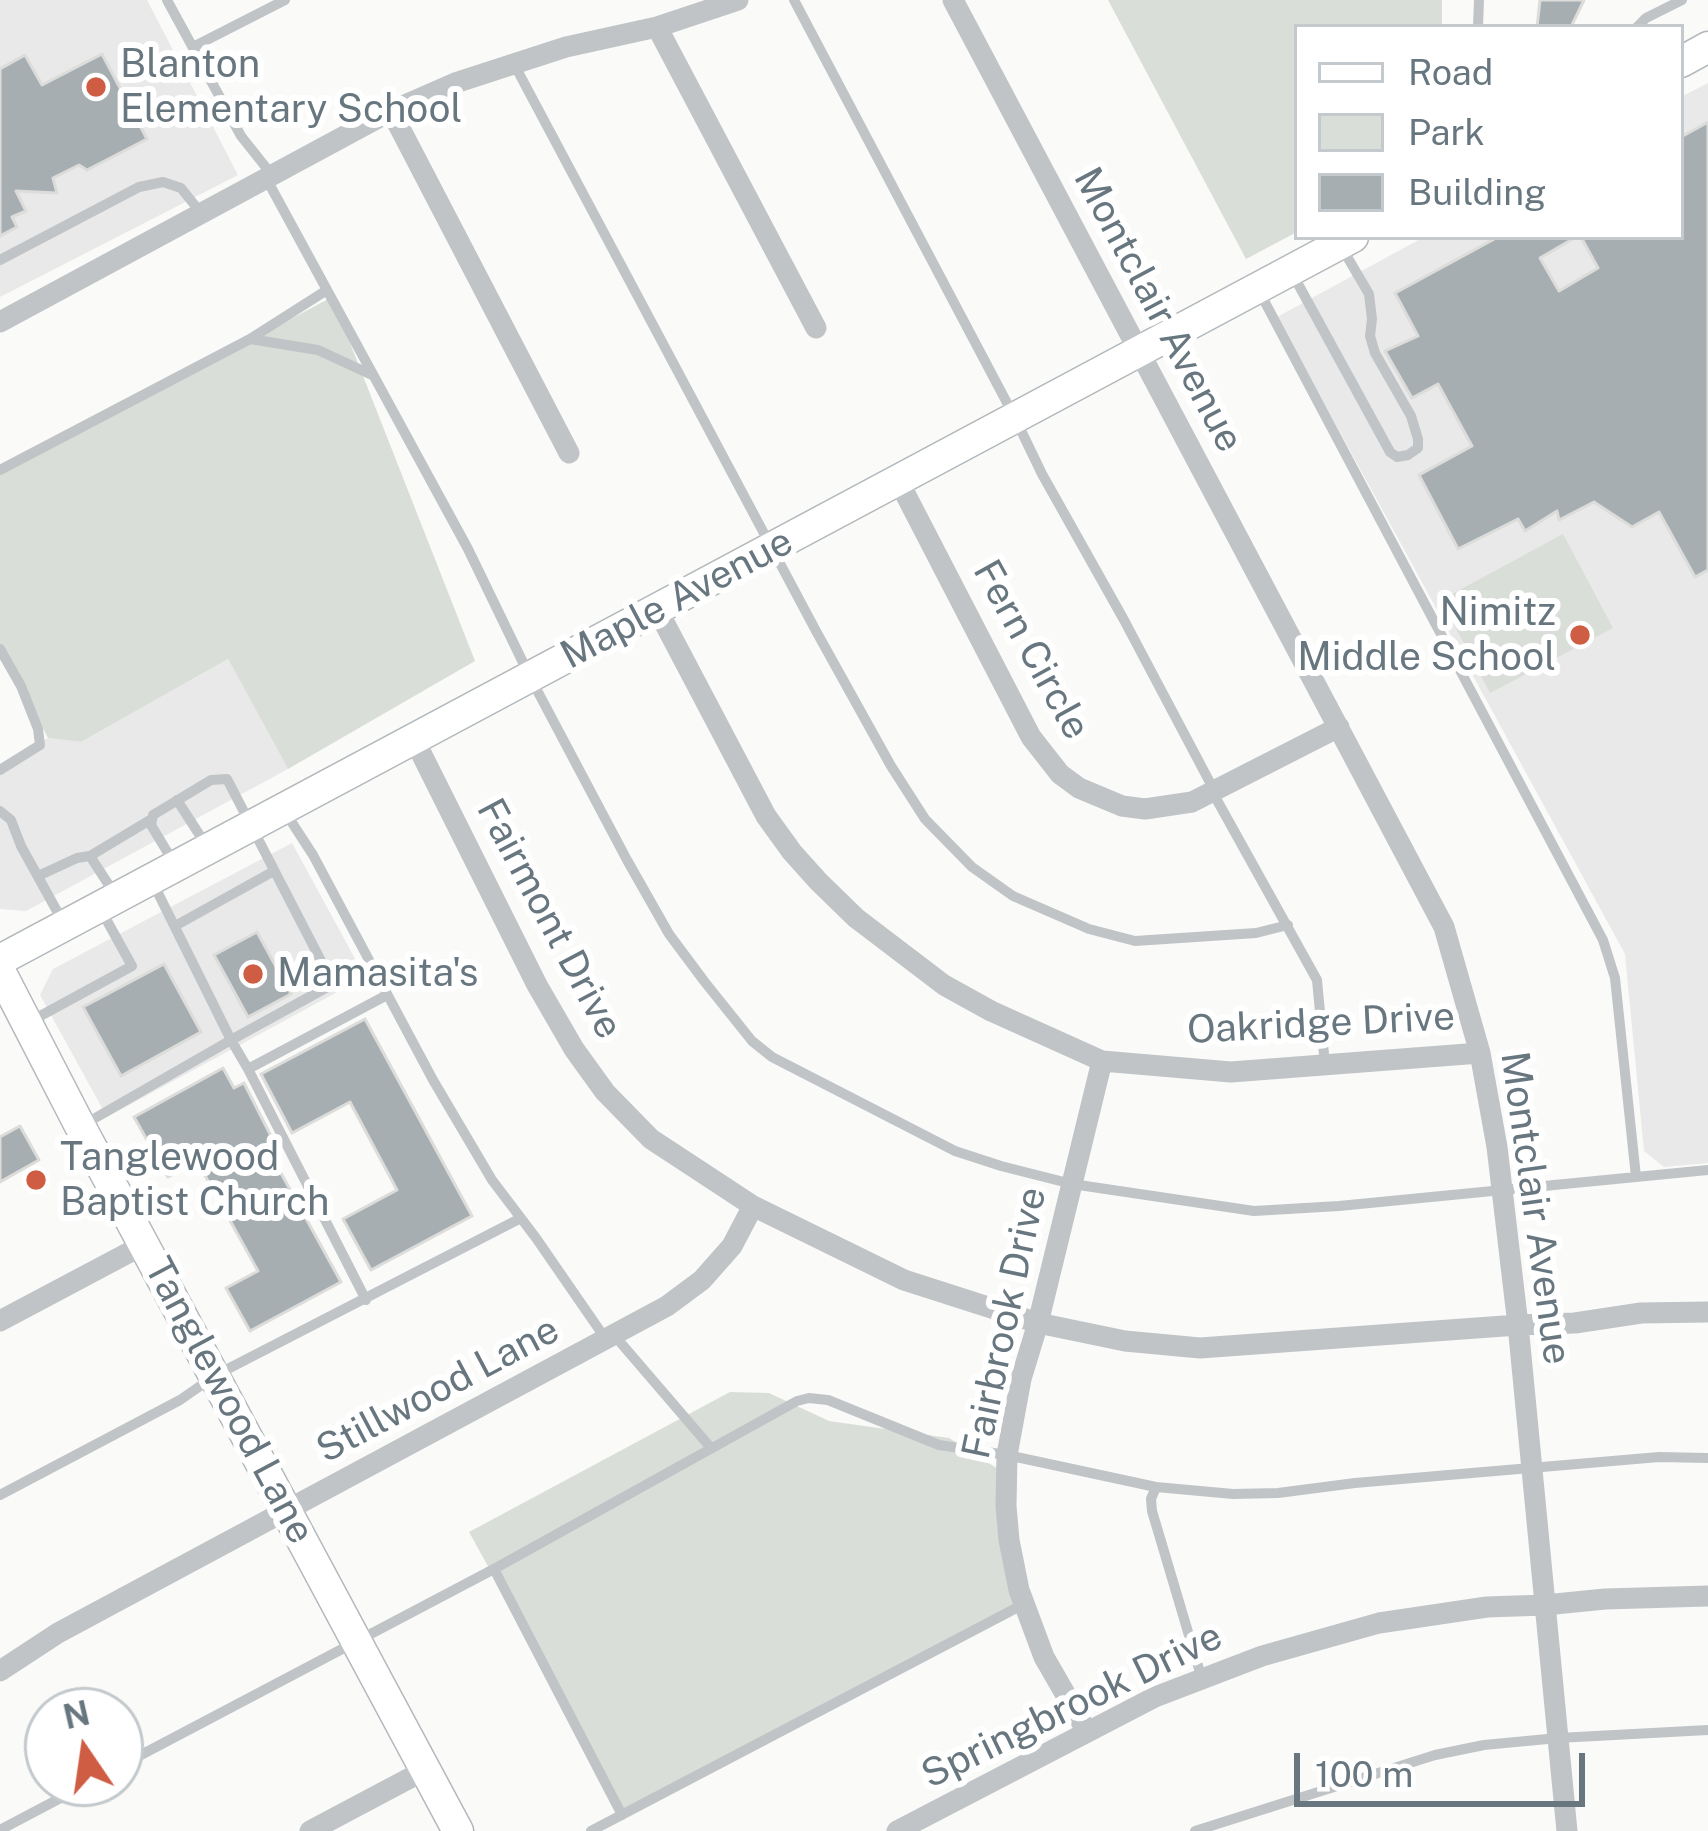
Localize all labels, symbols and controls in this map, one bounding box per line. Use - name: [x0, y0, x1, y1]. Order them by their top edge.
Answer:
- legend: [1294, 24, 1684, 240]
- place label: Blanton Elementary School: [120, 42, 462, 133]
- text: Road: [1408, 51, 1493, 93]
- marker: Blanton Elementary School: [83, 74, 109, 100]
- text: Park: [1408, 111, 1485, 153]
- street label: Montclair Avenue: [1063, 160, 1253, 460]
- text: Building: [1408, 171, 1546, 213]
- street label: Maple Avenue: [553, 518, 801, 680]
- street label: Fern Circle: [963, 552, 1099, 748]
- place label: Nimitz Middle School: [1297, 590, 1556, 681]
- marker: Nimitz Middle School: [1567, 622, 1593, 648]
- street label: Fairmont Drive: [466, 791, 632, 1047]
- place label: Mamasita's: [277, 951, 478, 997]
- marker: Mamasita's: [240, 961, 266, 987]
- street label: Oakridge Drive: [1186, 994, 1456, 1054]
- street label: Montclair Avenue: [1490, 1049, 1580, 1367]
- place label: Tanglewood Baptist Church: [60, 1135, 329, 1226]
- marker: Tanglewood Baptist Church: [23, 1167, 49, 1193]
- street label: Fairbrook Drive: [953, 1183, 1057, 1463]
- street label: Tanglewood Lane: [134, 1250, 324, 1552]
- street label: Stillwood Lane: [309, 1307, 567, 1473]
- street label: Springbrook Drive: [914, 1613, 1230, 1799]
- north arrow: [24, 1687, 144, 1807]
- text: N: [60, 1693, 93, 1736]
- scale bar: [1300, 1729, 1591, 1803]
- text: 100 m: [1315, 1753, 1413, 1795]

